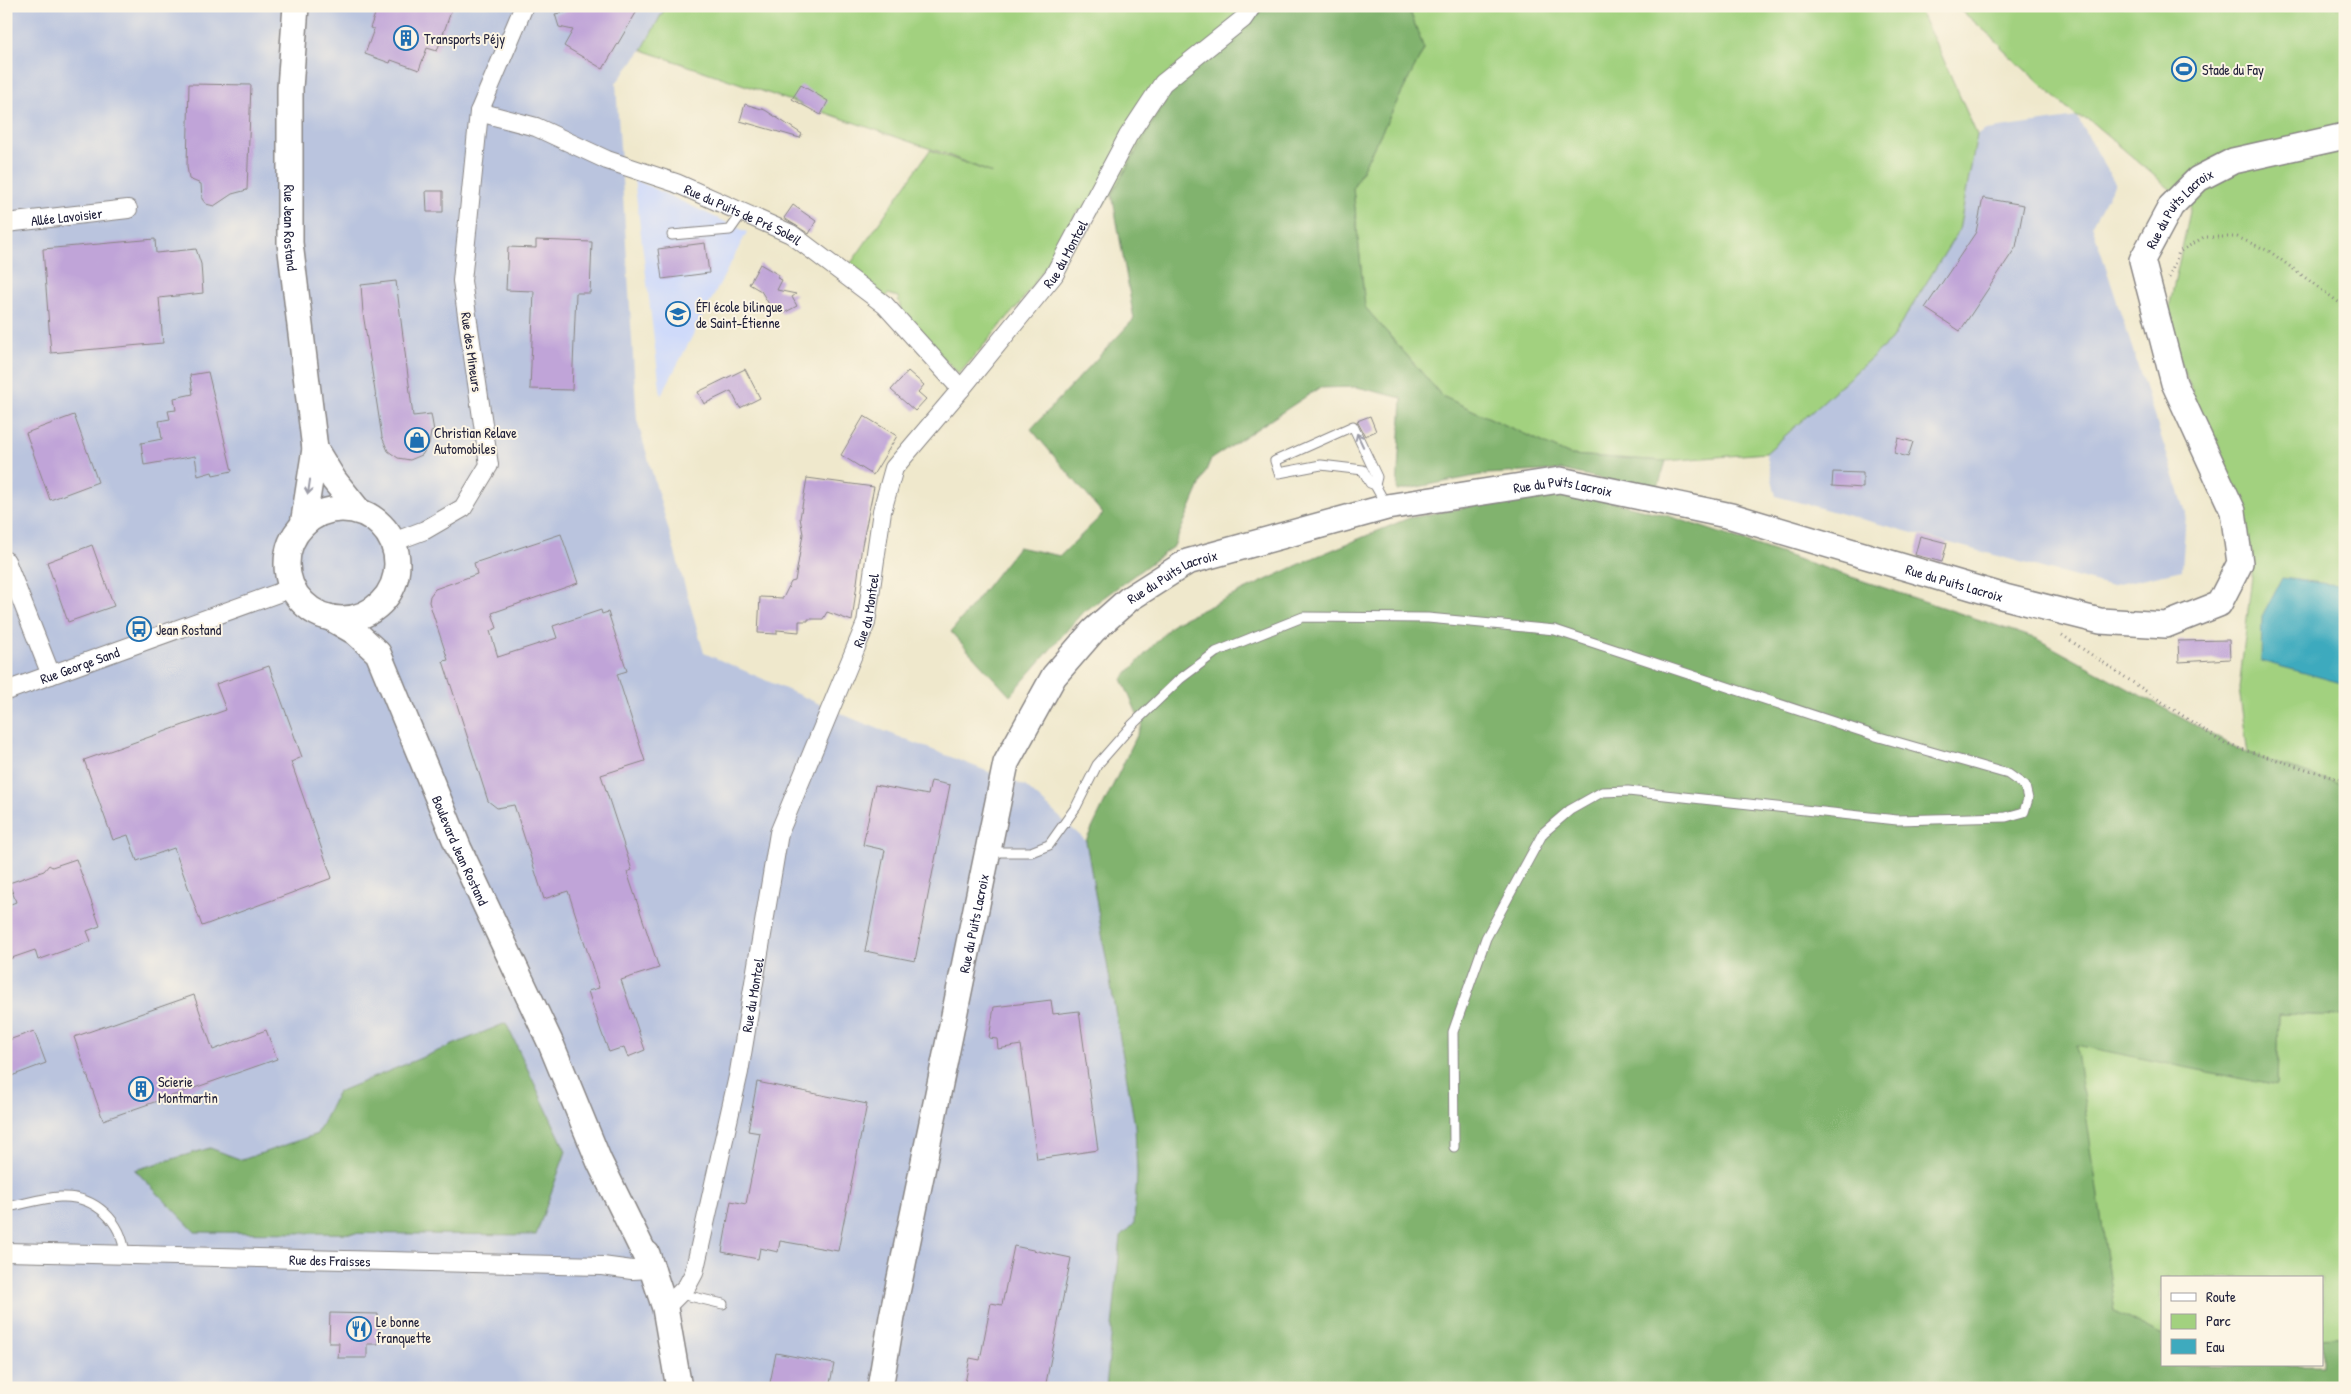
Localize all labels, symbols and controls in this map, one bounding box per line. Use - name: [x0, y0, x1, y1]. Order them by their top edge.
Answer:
- building icon: Transports Péjy: [393, 25, 419, 51]
- place label: Transports Péjy: [424, 29, 505, 49]
- sports icon: Stade du Fay: [2171, 56, 2197, 82]
- place label: Stade du Fay: [2202, 60, 2264, 80]
- street label: Rue du Puits Lacroix: [2140, 163, 2216, 252]
- street label: Rue du Puits de Pré Soleil: [682, 178, 807, 249]
- street label: Rue Jean Rostand: [281, 185, 303, 272]
- street label: Allée Lavoisier: [30, 202, 104, 230]
- street label: Rue du Montcel: [1038, 216, 1091, 291]
- place label: ÉFI école bilingue de Saint-Étienne: [696, 297, 783, 332]
- school or university icon: ÉFI école bilingue de Saint-Étienne: [665, 301, 691, 327]
- street label: Rue des Mineurs: [457, 311, 487, 393]
- place label: Christian Relave Automobiles: [434, 423, 517, 458]
- shop icon: Christian Relave Automobiles: [404, 427, 430, 453]
- one-way arrow: [1355, 433, 1365, 448]
- street label: Rue du Puits Lacroix: [1512, 471, 1614, 500]
- one-way arrow: [304, 479, 314, 495]
- street label: Rue du Puits Lacroix: [1123, 545, 1219, 608]
- street label: Rue du Puits Lacroix: [1904, 559, 2006, 606]
- street label: Rue du Montcel: [848, 572, 883, 650]
- bus stop icon: Jean Rostand: [126, 616, 152, 642]
- place label: Jean Rostand: [156, 620, 222, 639]
- street label: Rue George Sand: [37, 641, 122, 688]
- street label: Boulevard Jean Rostand: [428, 792, 494, 909]
- street label: Rue du Puits Lacroix: [954, 872, 992, 974]
- street label: Rue du Montcel: [736, 956, 768, 1033]
- place label: Scierie Montmartin: [158, 1072, 218, 1107]
- building icon: Scierie Montmartin: [128, 1076, 154, 1102]
- street label: Rue des Fraisses: [289, 1249, 371, 1270]
- legend: [2161, 1276, 2324, 1366]
- text: Route: [2206, 1286, 2236, 1307]
- text: Parc: [2206, 1310, 2231, 1331]
- place label: Le bonne franquette: [376, 1312, 432, 1348]
- restaurant icon: Le bonne franquette: [346, 1316, 372, 1342]
- text: Eau: [2206, 1336, 2225, 1357]

